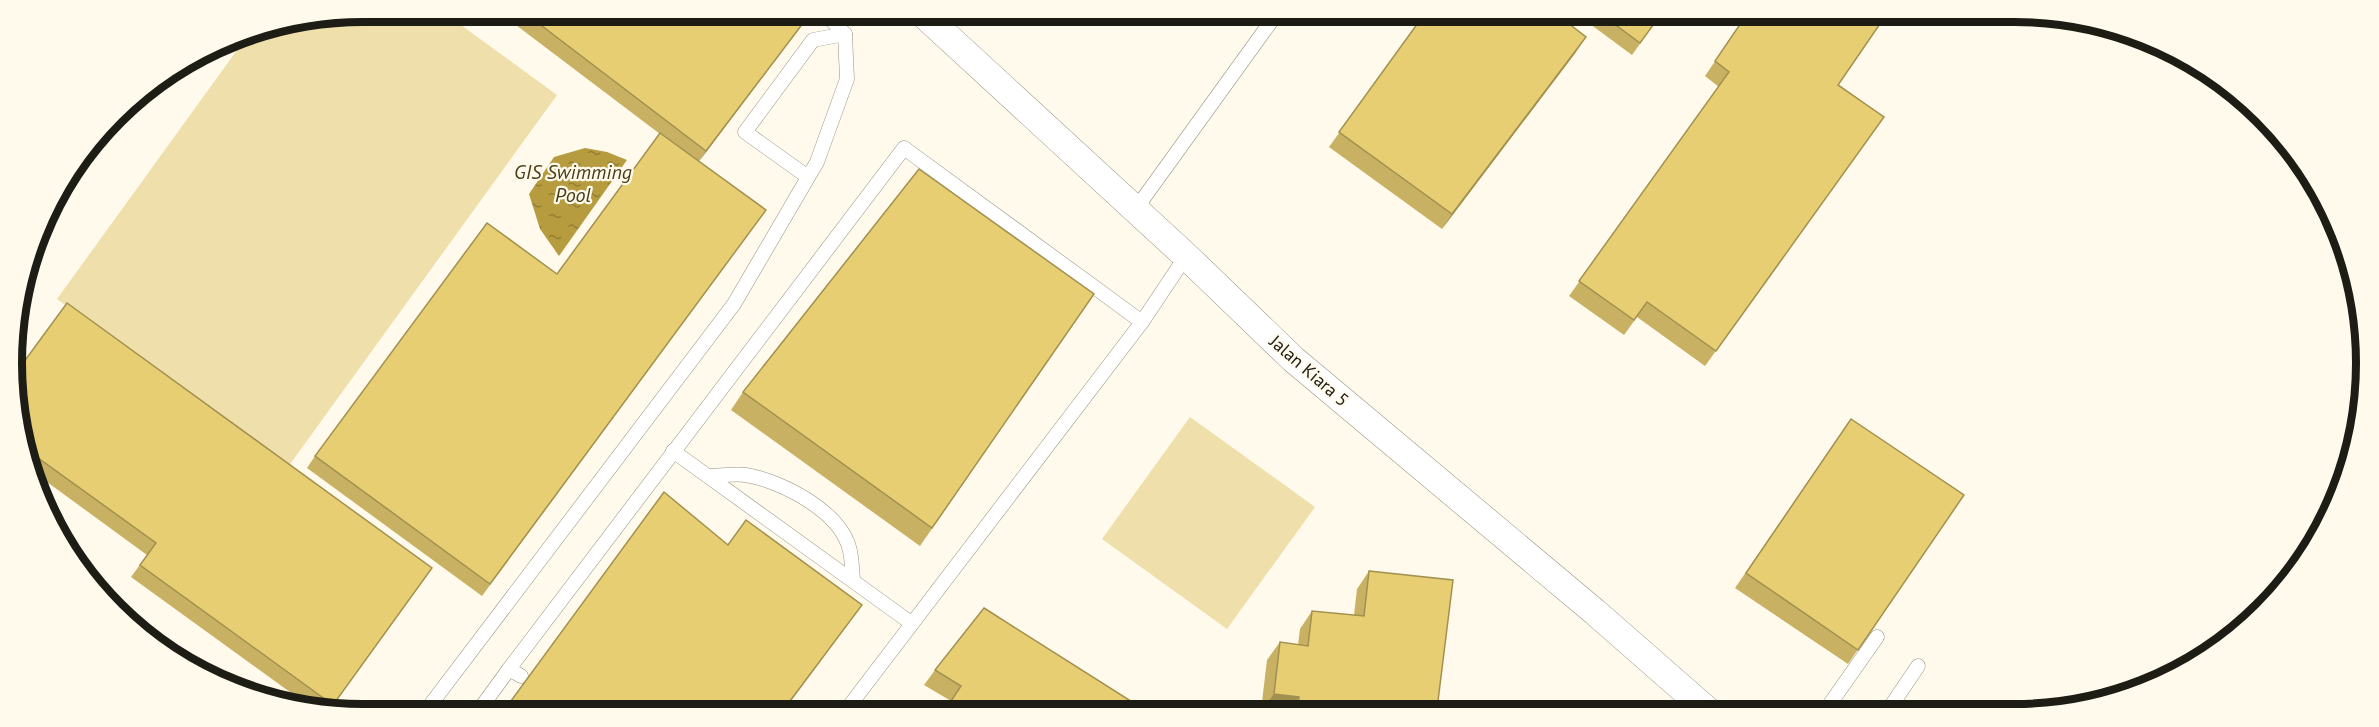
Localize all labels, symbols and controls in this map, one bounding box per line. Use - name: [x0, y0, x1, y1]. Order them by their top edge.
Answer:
- water label: GIS Swimming Pool: [514, 159, 632, 208]
- street label: Jalan Kiara 5: [1264, 329, 1354, 411]

